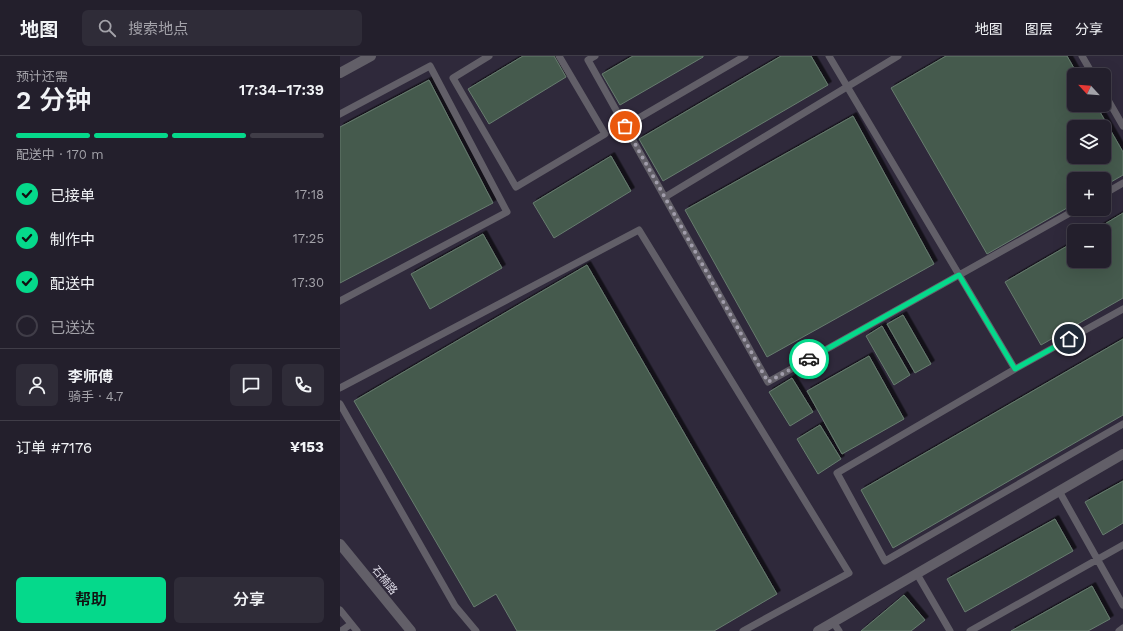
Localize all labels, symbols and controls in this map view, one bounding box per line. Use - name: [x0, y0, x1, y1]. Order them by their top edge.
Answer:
- search box: [82, 10, 362, 46]
- icon: search: [96, 17, 118, 39]
- text: 地图: [20, 18, 58, 41]
- text: 搜索地点: [128, 20, 188, 38]
- text: 地图: [975, 21, 1003, 37]
- text: 图层: [1025, 21, 1053, 37]
- text: 分享: [1075, 21, 1103, 37]
- north arrow: [1067, 68, 1111, 112]
- map controls: [1067, 68, 1111, 268]
- text: 预计还需: [16, 69, 68, 84]
- text: 17:34–17:39: [239, 81, 324, 99]
- text: 2 分钟: [16, 85, 91, 115]
- pin: [608, 109, 642, 143]
- icon: bag: [614, 115, 636, 137]
- button: layers: [1067, 120, 1111, 164]
- text: 配送中 · 170 m: [16, 147, 104, 162]
- button: +: [1067, 172, 1111, 216]
- icon: check: [16, 183, 38, 205]
- text: 已接单: [50, 187, 95, 205]
- text: 17:18: [295, 187, 324, 202]
- button: −: [1067, 224, 1111, 268]
- icon: check: [16, 227, 38, 249]
- text: 制作中: [50, 231, 95, 249]
- text: 17:25: [293, 231, 324, 246]
- icon: check: [16, 271, 38, 293]
- text: 配送中: [50, 275, 95, 293]
- text: 17:30: [292, 275, 324, 290]
- text: 已送达: [50, 319, 95, 337]
- pin: [1052, 322, 1086, 356]
- icon: home: [1058, 328, 1080, 350]
- courier: [789, 339, 829, 379]
- icon: car: [798, 348, 820, 370]
- button: person: [16, 364, 58, 406]
- button: chat: [230, 364, 272, 406]
- button: phone: [282, 364, 324, 406]
- text: 李师傅: [68, 368, 113, 386]
- text: 骑手 · 4.7: [68, 389, 123, 404]
- text: ¥153: [290, 438, 324, 456]
- text: 订单 #7176: [16, 439, 92, 457]
- street label: 石楠路: [369, 563, 400, 597]
- button: 帮助: [16, 577, 166, 623]
- button: 分享: [174, 577, 324, 623]

